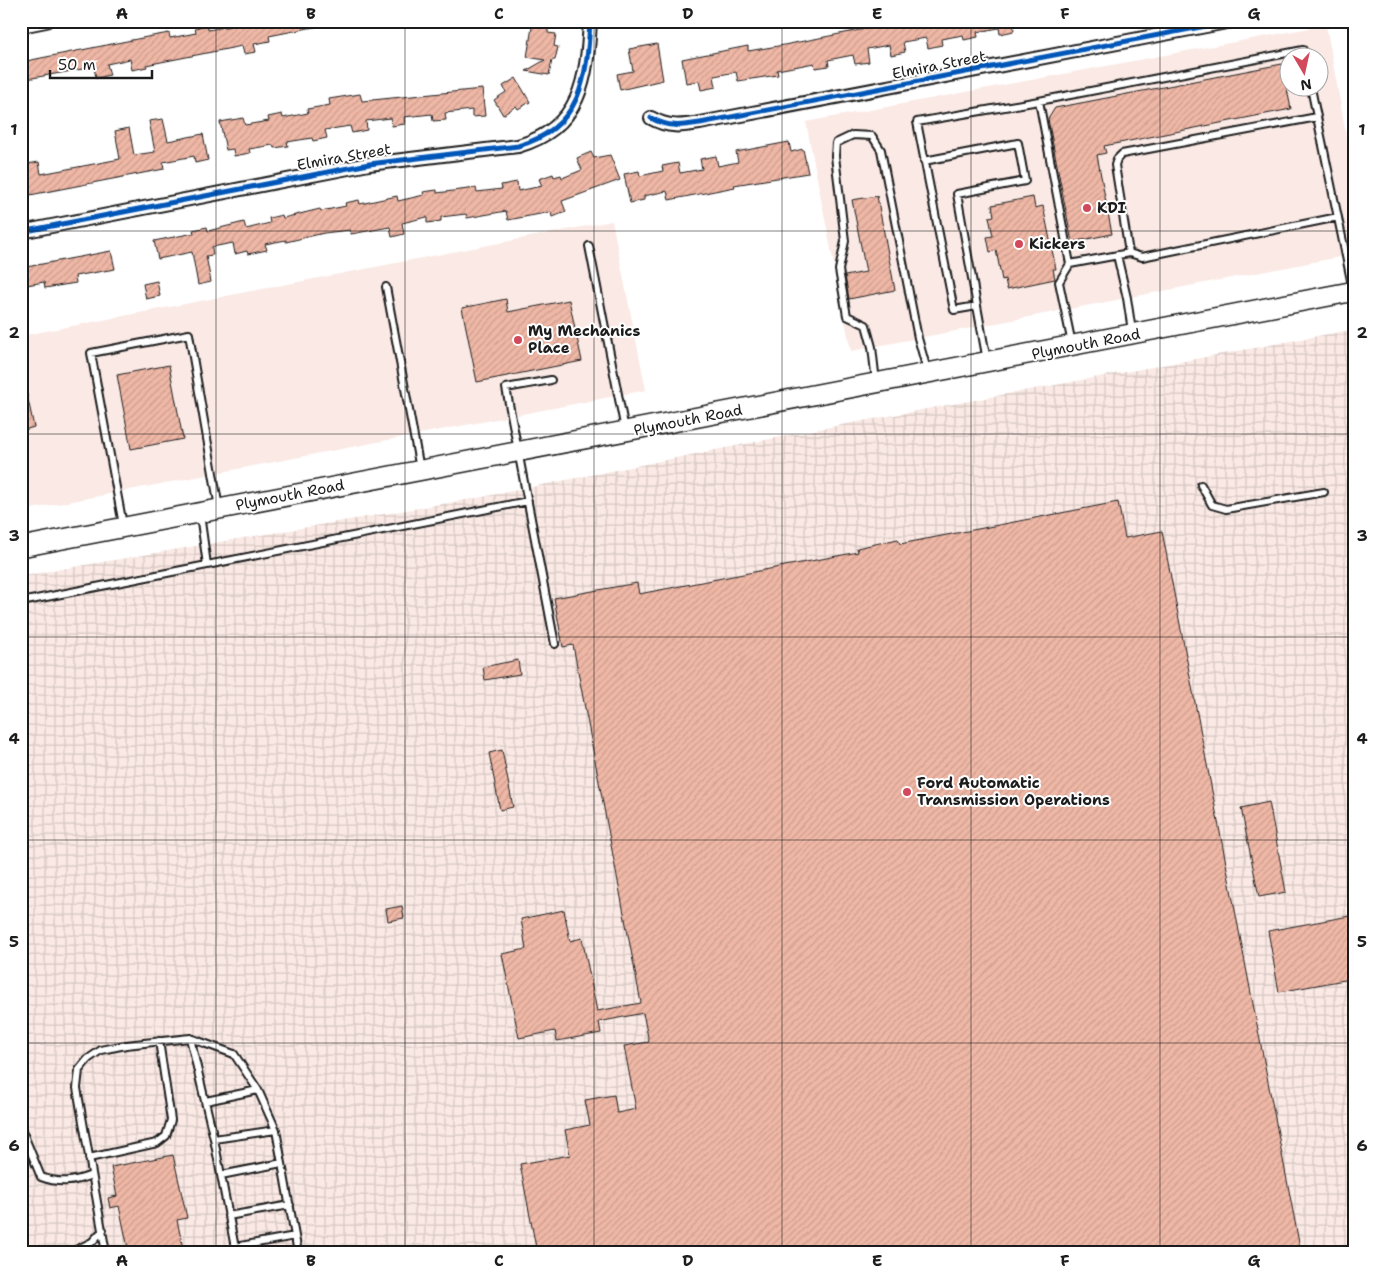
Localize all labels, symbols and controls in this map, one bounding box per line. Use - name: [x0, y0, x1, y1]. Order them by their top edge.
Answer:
- text: A: [116, 3, 128, 24]
- text: B: [306, 3, 316, 24]
- text: C: [494, 3, 504, 24]
- text: D: [682, 3, 694, 24]
- text: E: [872, 3, 882, 24]
- text: F: [1060, 3, 1070, 24]
- text: G: [1248, 3, 1261, 24]
- street label: Elmira Street: [890, 46, 988, 84]
- scale bar: [50, 48, 152, 80]
- north arrow: [1278, 48, 1328, 98]
- text: 50 m: [58, 55, 96, 75]
- text: N: [1299, 75, 1313, 95]
- text: 1: [10, 119, 18, 140]
- text: 1: [1358, 119, 1366, 140]
- street label: Elmira Street: [295, 139, 393, 175]
- place label: KDI: [1097, 198, 1126, 218]
- marker: KDI: [1081, 202, 1093, 214]
- place label: Kickers: [1029, 234, 1085, 254]
- marker: Kickers: [1013, 238, 1025, 250]
- place label: My Mechanics Place: [528, 321, 640, 358]
- text: 2: [8, 322, 20, 343]
- text: 2: [1356, 322, 1368, 343]
- street label: Plymouth Road: [1030, 324, 1143, 364]
- marker: My Mechanics Place: [512, 334, 524, 346]
- street label: Plymouth Road: [632, 400, 745, 440]
- street label: Plymouth Road: [234, 475, 347, 515]
- text: 3: [8, 525, 20, 546]
- text: 3: [1356, 525, 1368, 546]
- text: 4: [8, 728, 20, 749]
- text: 4: [1356, 728, 1368, 749]
- place label: Ford Automatic Transmission Operations: [917, 773, 1110, 810]
- marker: Ford Automatic Transmission Operations: [901, 786, 913, 798]
- text: 5: [9, 931, 19, 952]
- text: 5: [1357, 931, 1367, 952]
- text: 6: [8, 1135, 20, 1156]
- text: 6: [1356, 1135, 1368, 1156]
- text: A: [116, 1250, 128, 1271]
- text: B: [306, 1250, 316, 1271]
- text: C: [494, 1250, 504, 1271]
- text: D: [682, 1250, 694, 1271]
- text: E: [872, 1250, 882, 1271]
- text: F: [1060, 1250, 1070, 1271]
- text: G: [1248, 1250, 1261, 1271]

